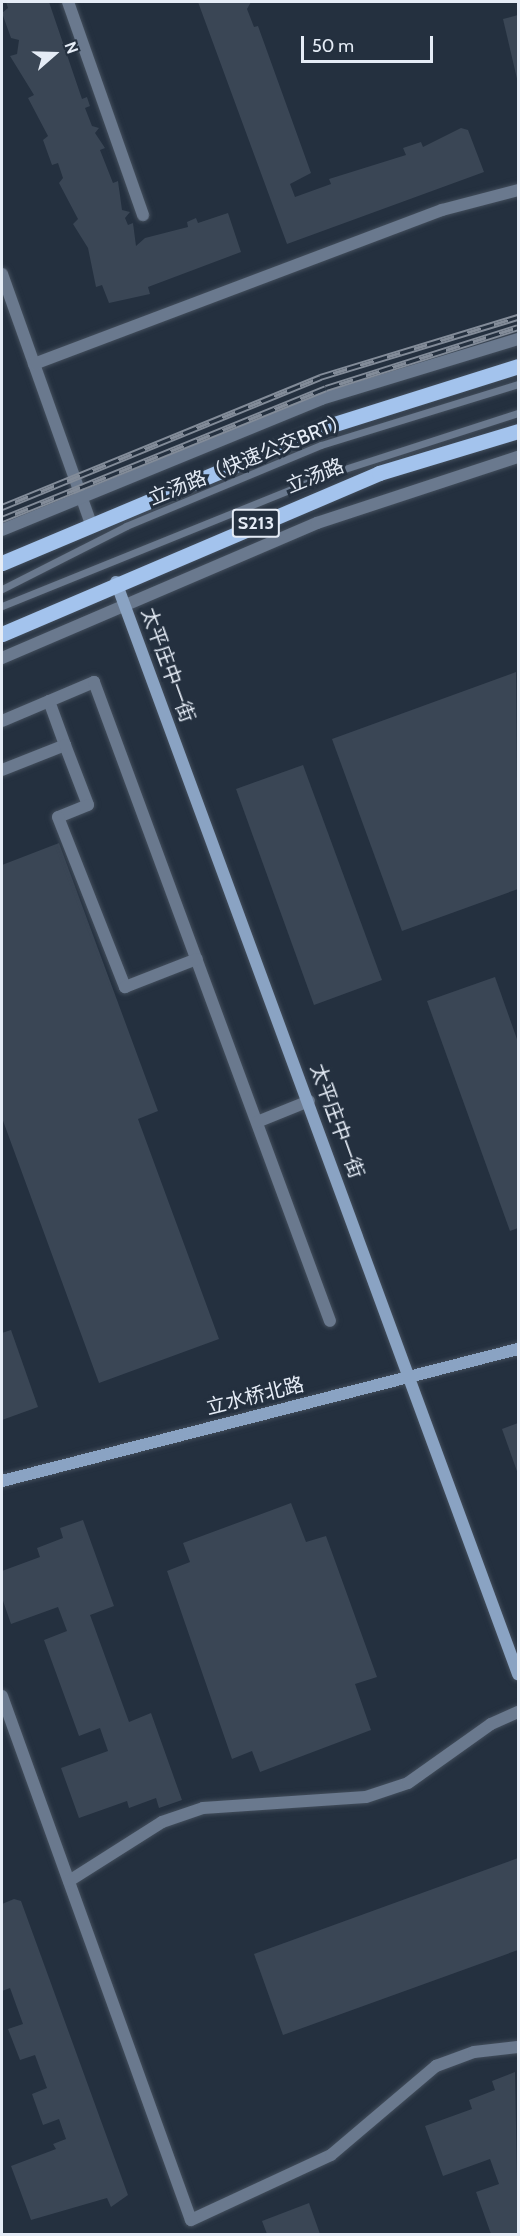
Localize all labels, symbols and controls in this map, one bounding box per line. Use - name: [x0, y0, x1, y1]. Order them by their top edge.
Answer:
- north arrow: [24, 24, 84, 84]
- scale bar: [304, 24, 436, 62]
- text: 50 m: [312, 35, 354, 57]
- text: N: [61, 39, 82, 56]
- street label: 立汤路（快速公交BRT）: [145, 408, 353, 510]
- street label: 立汤路: [283, 454, 347, 498]
- road number: S213: [230, 508, 282, 538]
- street label: 太平庄中一街: [136, 605, 200, 725]
- street label: 太平庄中一街: [305, 1061, 369, 1181]
- street label: 立水桥北路: [204, 1372, 306, 1420]

